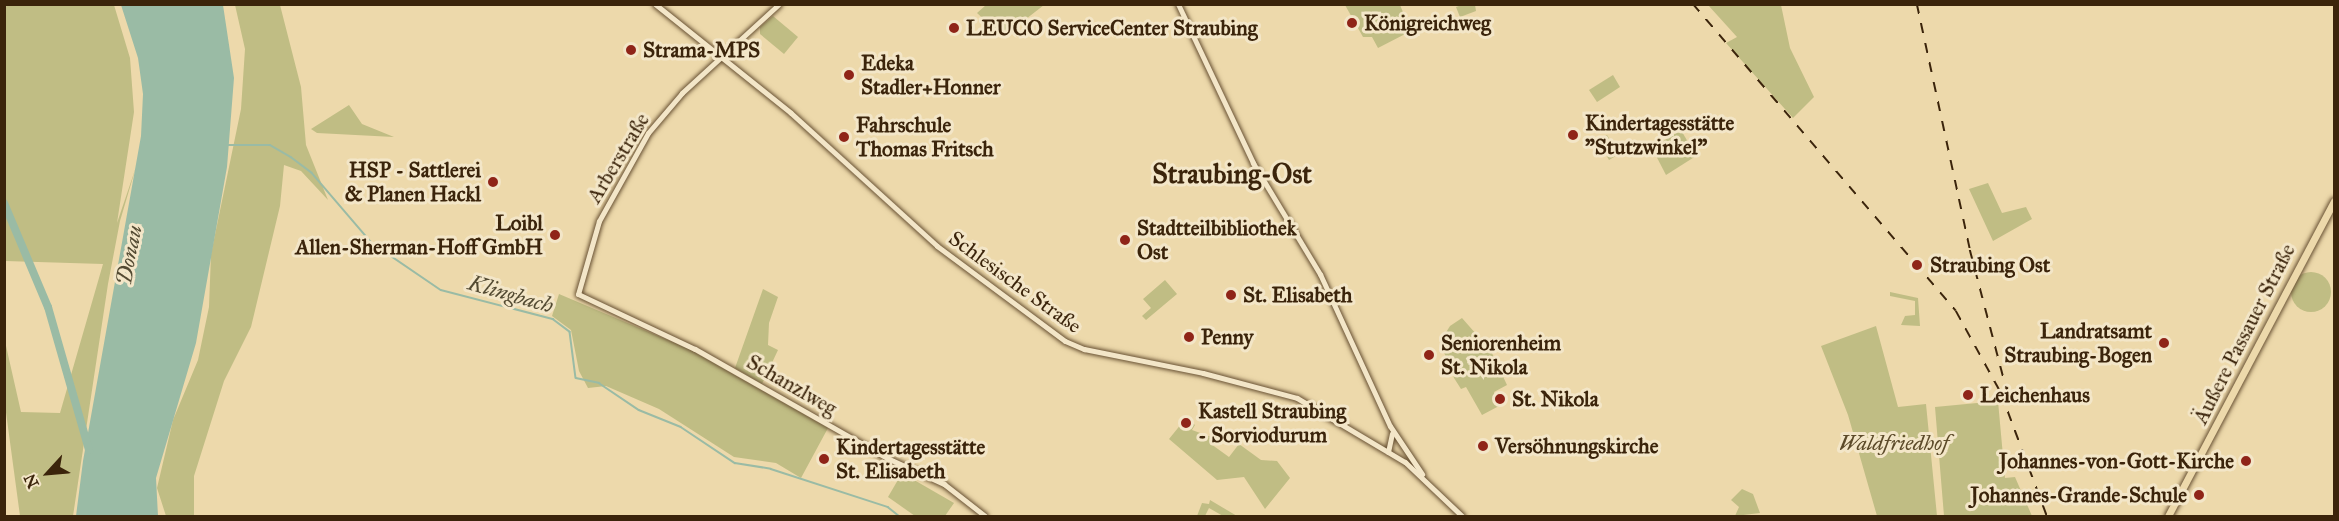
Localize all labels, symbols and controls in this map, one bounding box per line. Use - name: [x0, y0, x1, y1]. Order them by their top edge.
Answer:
- place label: Königreichweg: [1364, 10, 1491, 36]
- place label: LEUCO ServiceCenter Straubing: [966, 15, 1257, 41]
- marker: Königreichweg: [1345, 16, 1359, 30]
- marker: LEUCO ServiceCenter Straubing: [947, 21, 961, 35]
- place label: Strama-MPS: [643, 37, 760, 63]
- marker: Strama-MPS: [624, 43, 638, 57]
- place label: Edeka Stadler+Honner: [861, 50, 1001, 100]
- marker: Edeka Stadler+Honner: [842, 68, 856, 82]
- street label: Arberstraße: [581, 109, 655, 207]
- place label: Kindertagesstätte "Stutzwinkel": [1585, 110, 1734, 160]
- place label: Fahrschule Thomas Fritsch: [856, 112, 994, 162]
- marker: Kindertagesstätte "Stutzwinkel": [1566, 128, 1580, 142]
- marker: Fahrschule Thomas Fritsch: [837, 130, 851, 144]
- place label: HSP - Sattlerei & Planen Hackl: [345, 157, 481, 207]
- district label: Straubing-Ost: [1152, 158, 1312, 190]
- marker: HSP - Sattlerei & Planen Hackl: [486, 175, 500, 189]
- place label: Loibl Allen-Sherman-Hoff GmbH: [295, 210, 543, 260]
- place label: Stadtteilbibliothek Ost: [1137, 215, 1296, 265]
- water label: Donau: [110, 223, 148, 287]
- street label: Schlesische Straße: [944, 225, 1086, 339]
- marker: Loibl Allen-Sherman-Hoff GmbH: [548, 228, 562, 242]
- marker: Stadtteilbibliothek Ost: [1118, 233, 1132, 247]
- street label: Äußere Passauer Straße: [2188, 240, 2300, 428]
- place label: Straubing Ost: [1930, 252, 2050, 278]
- marker: Straubing Ost: [1908, 256, 1926, 274]
- water label: Klingbach: [465, 269, 557, 319]
- place label: St. Elisabeth: [1243, 282, 1352, 308]
- marker: St. Elisabeth: [1224, 288, 1238, 302]
- place label: Landratsamt Straubing-Bogen: [2004, 318, 2152, 368]
- place label: Penny: [1201, 324, 1253, 350]
- marker: Penny: [1182, 330, 1196, 344]
- place label: Seniorenheim St. Nikola: [1441, 330, 1561, 380]
- marker: Landratsamt Straubing-Bogen: [2157, 336, 2171, 350]
- marker: Seniorenheim St. Nikola: [1422, 348, 1436, 362]
- street label: Schanzlweg: [742, 349, 842, 421]
- place label: Leichenhaus: [1980, 382, 2090, 408]
- place label: St. Nikola: [1512, 386, 1599, 412]
- marker: Leichenhaus: [1961, 388, 1975, 402]
- marker: St. Nikola: [1493, 392, 1507, 406]
- place label: Kastell Straubing - Sorviodurum: [1198, 398, 1346, 448]
- marker: Kastell Straubing - Sorviodurum: [1179, 416, 1193, 430]
- park label: Waldfriedhof: [1839, 430, 1949, 456]
- place label: Versöhnungskirche: [1495, 433, 1658, 459]
- place label: Kindertagesstätte St. Elisabeth: [836, 434, 985, 484]
- marker: Versöhnungskirche: [1476, 439, 1490, 453]
- north arrow: [18, 443, 78, 503]
- place label: Johannes-von-Gott-Kirche: [1999, 448, 2234, 474]
- marker: Kindertagesstätte St. Elisabeth: [817, 452, 831, 466]
- marker: Johannes-von-Gott-Kirche: [2239, 454, 2253, 468]
- text: N: [20, 471, 43, 491]
- place label: Johannes-Grande-Schule: [1971, 482, 2187, 508]
- marker: Johannes-Grande-Schule: [2192, 488, 2206, 502]

